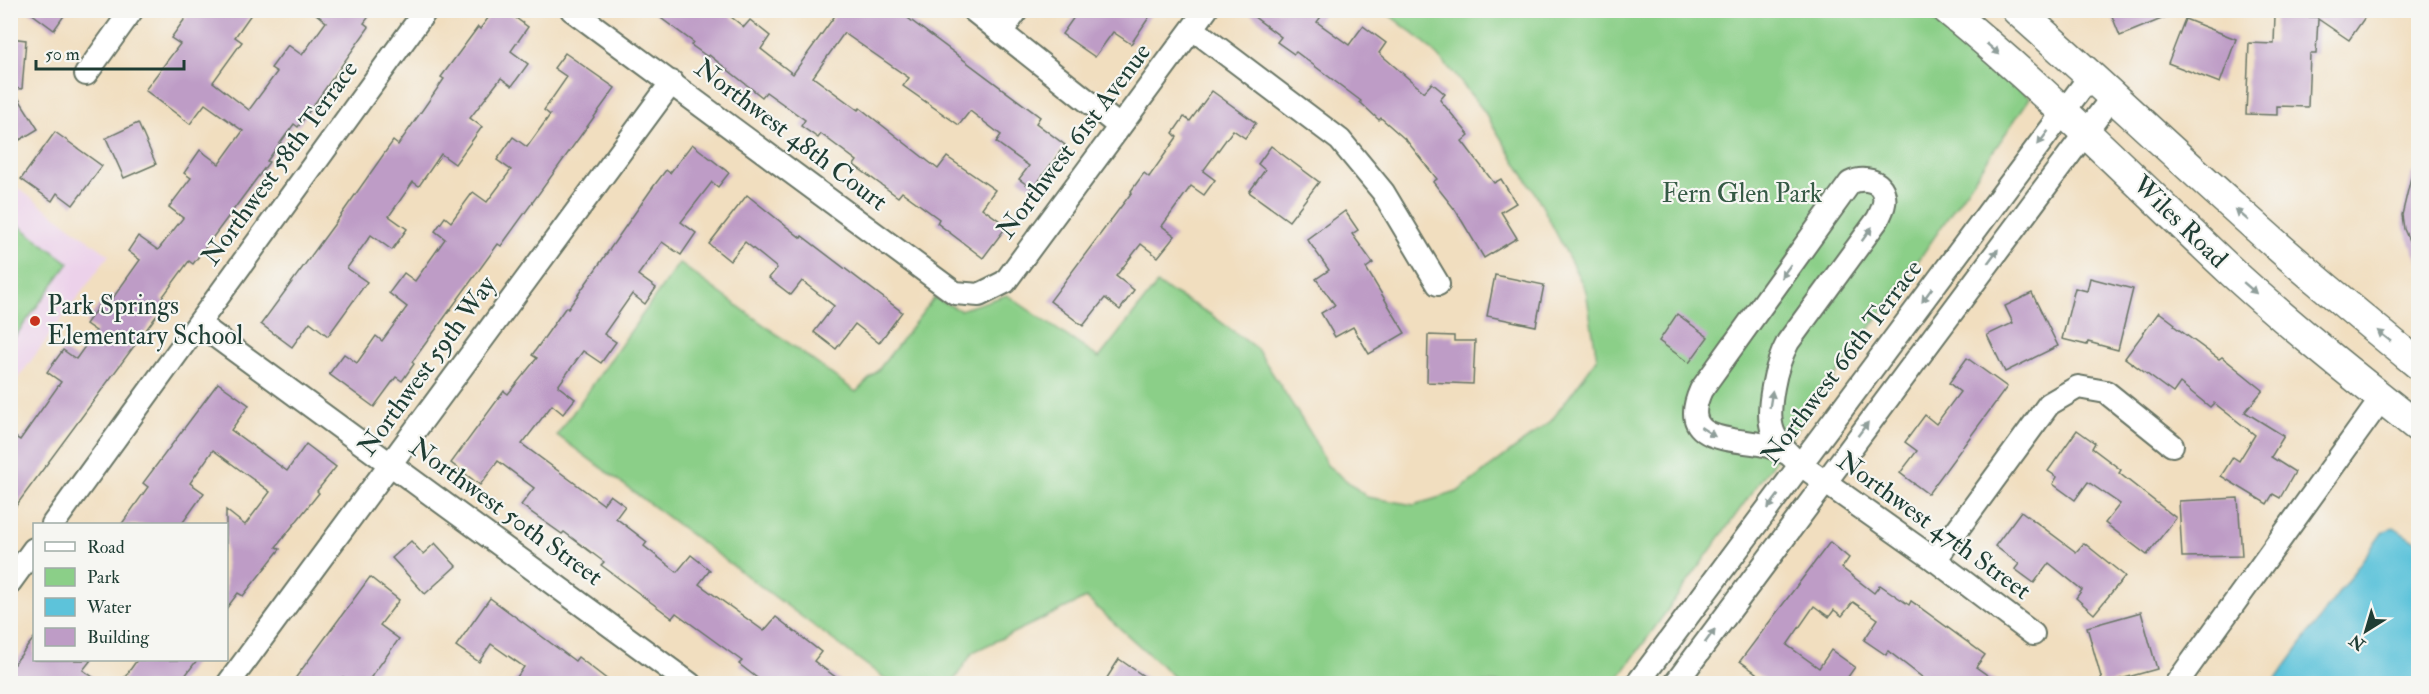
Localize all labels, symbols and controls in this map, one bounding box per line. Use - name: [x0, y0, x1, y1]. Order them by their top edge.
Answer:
- scale bar: [36, 33, 184, 71]
- street label: Northwest 61st Avenue: [990, 37, 1158, 245]
- one-way arrow: [1985, 42, 2000, 56]
- text: 50 m: [45, 43, 80, 66]
- street label: Northwest 48th Court: [688, 52, 894, 218]
- street label: Northwest 58th Terrace: [195, 54, 365, 272]
- one-way arrow: [2037, 130, 2049, 146]
- street label: Wiles Road: [2125, 168, 2234, 275]
- park label: Fern Glen Park: [1662, 178, 1823, 210]
- one-way arrow: [2235, 208, 2250, 222]
- one-way arrow: [1861, 226, 1873, 242]
- one-way arrow: [1987, 249, 1999, 265]
- street label: Northwest 66th Terrace: [1755, 253, 1930, 471]
- one-way arrow: [1780, 263, 1792, 279]
- street label: Northwest 59th Way: [351, 269, 503, 462]
- one-way arrow: [2242, 281, 2257, 294]
- one-way arrow: [1921, 286, 1933, 302]
- place label: Park Springs Elementary School: [47, 290, 244, 352]
- marker: Park Springs Elementary School: [28, 314, 42, 328]
- one-way arrow: [2377, 330, 2392, 343]
- one-way arrow: [1767, 390, 1776, 409]
- one-way arrow: [1857, 422, 1869, 437]
- one-way arrow: [1700, 426, 1716, 438]
- street label: Northwest 50th Street: [403, 431, 609, 593]
- street label: Northwest 47th Street: [1831, 445, 2037, 607]
- one-way arrow: [1767, 494, 1780, 510]
- legend: [33, 523, 228, 661]
- text: Road: [87, 536, 125, 559]
- text: Park: [87, 566, 120, 589]
- text: Water: [86, 596, 131, 619]
- north arrow: [2336, 601, 2396, 661]
- text: Building: [87, 626, 150, 649]
- one-way arrow: [1703, 629, 1715, 644]
- text: N: [2345, 629, 2370, 655]

